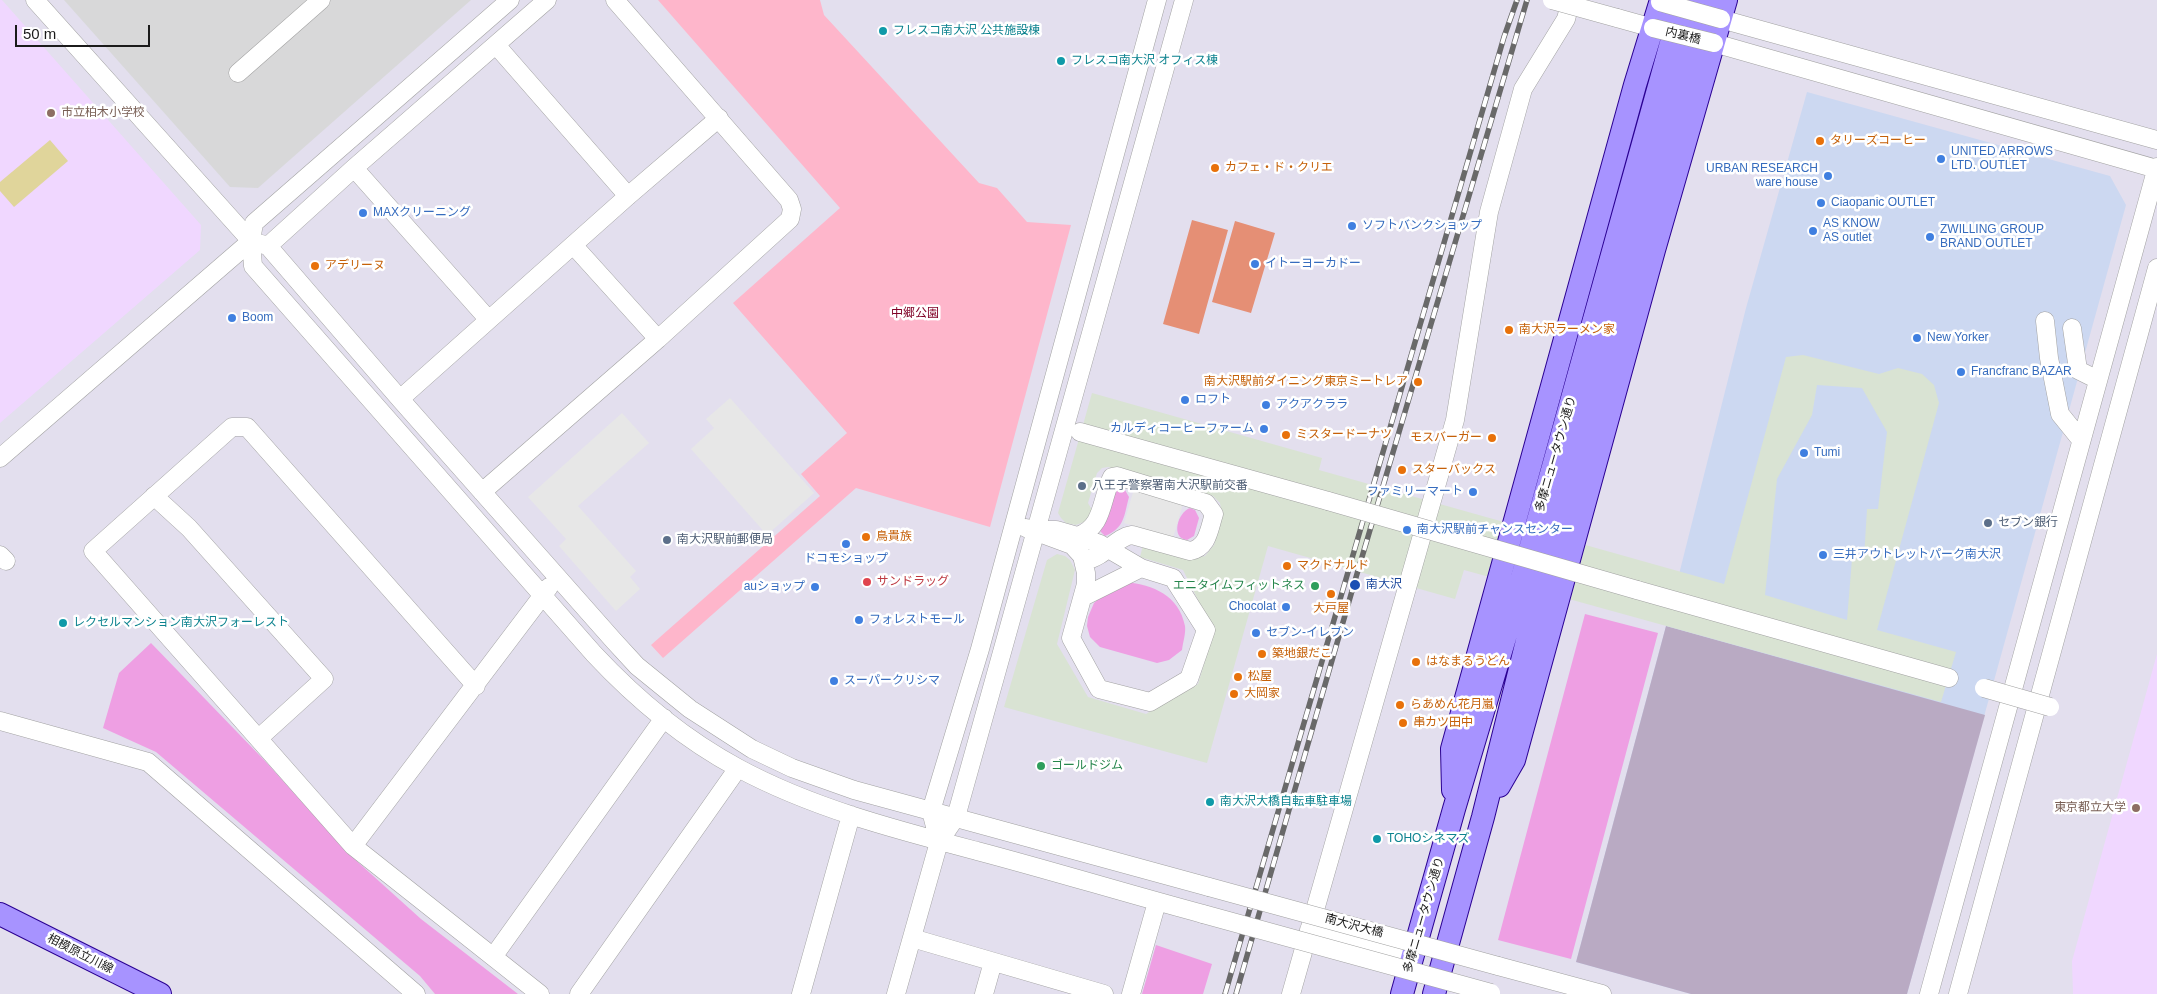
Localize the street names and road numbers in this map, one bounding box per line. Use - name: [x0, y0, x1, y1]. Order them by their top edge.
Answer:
- street label: 内裏橋: [1664, 25, 1702, 47]
- street label: 多摩ニュータウン通り: [1533, 394, 1579, 514]
- street label: 多摩ニュータウン通り: [1401, 855, 1447, 975]
- street label: 南大沢大橋: [1323, 911, 1385, 941]
- street label: 相模原立川線: [45, 931, 115, 977]

